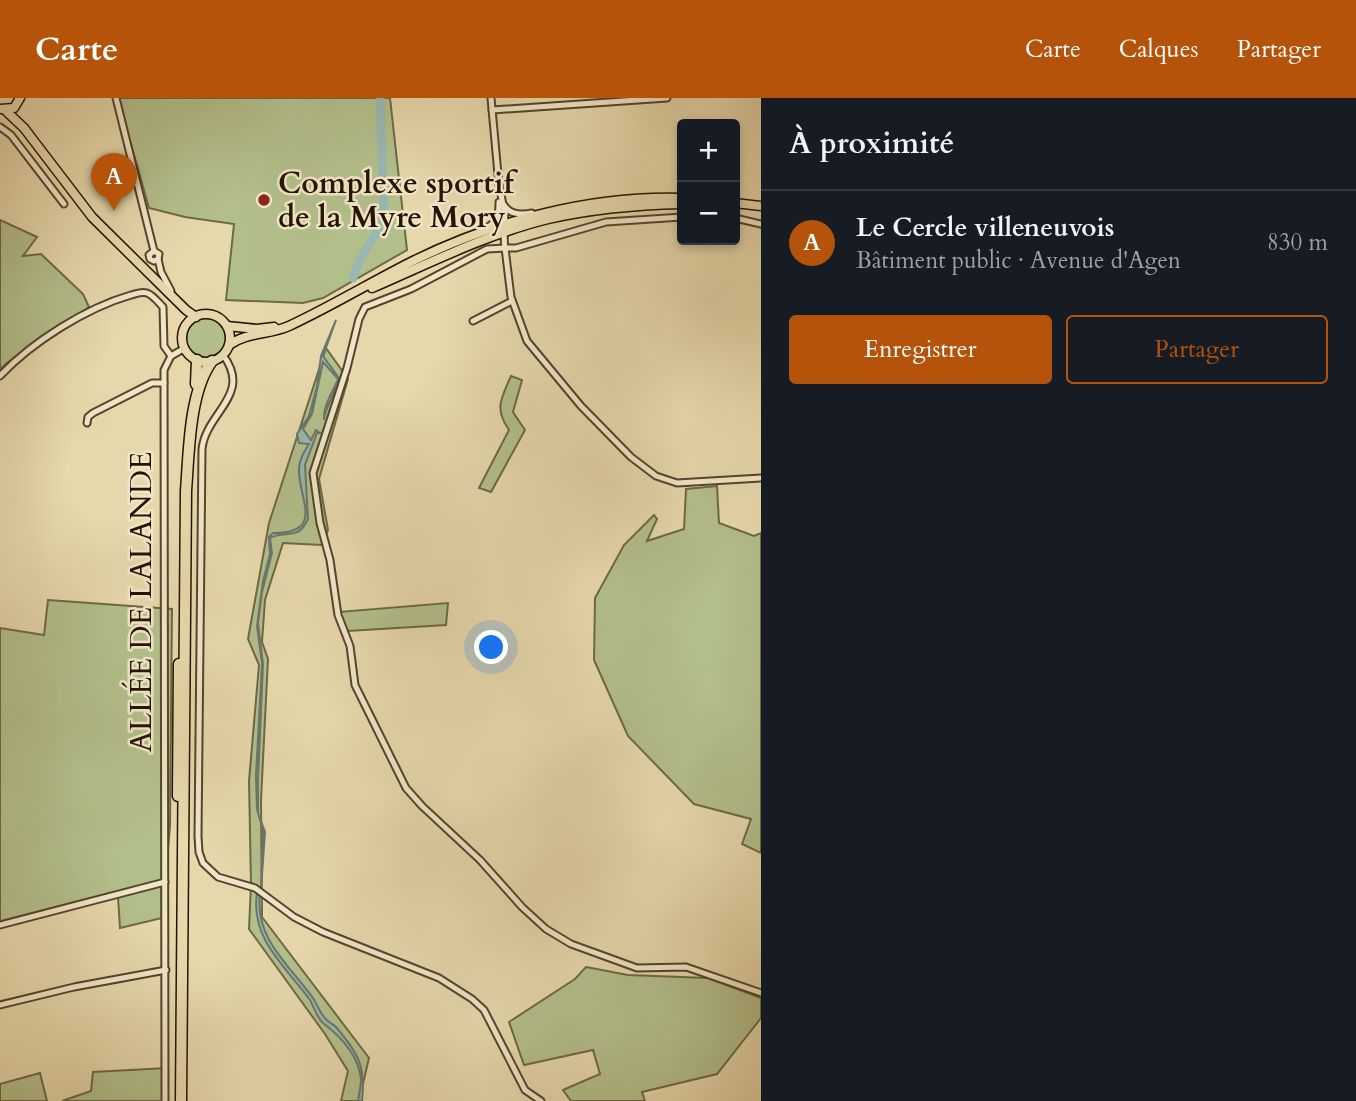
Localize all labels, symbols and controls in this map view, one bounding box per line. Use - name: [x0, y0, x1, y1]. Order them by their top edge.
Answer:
- text: Carte: [35, 27, 118, 72]
- text: Carte: [1025, 33, 1081, 66]
- text: Calques: [1119, 33, 1199, 66]
- text: Partager: [1237, 33, 1321, 66]
- map controls: [677, 119, 740, 245]
- button: +: [677, 119, 740, 182]
- text: À proximité: [789, 123, 954, 164]
- pin: A: [91, 153, 137, 211]
- place label: Complexe sportif de la Myre Mory: [278, 163, 519, 238]
- button: −: [677, 182, 740, 245]
- marker: Complexe sportif de la Myre Mory: [256, 192, 272, 208]
- text: Le Cercle villeneuvois: [856, 210, 1114, 245]
- text: A: [803, 227, 821, 258]
- text: 830 m: [1267, 227, 1328, 258]
- text: Bâtiment public · Avenue d'Agen: [856, 245, 1181, 276]
- button: Enregistrer: [789, 315, 1052, 384]
- button: Partager: [1066, 315, 1328, 384]
- street label: ALLÉE DE LALANDE: [121, 451, 162, 753]
- your location: [474, 630, 508, 664]

